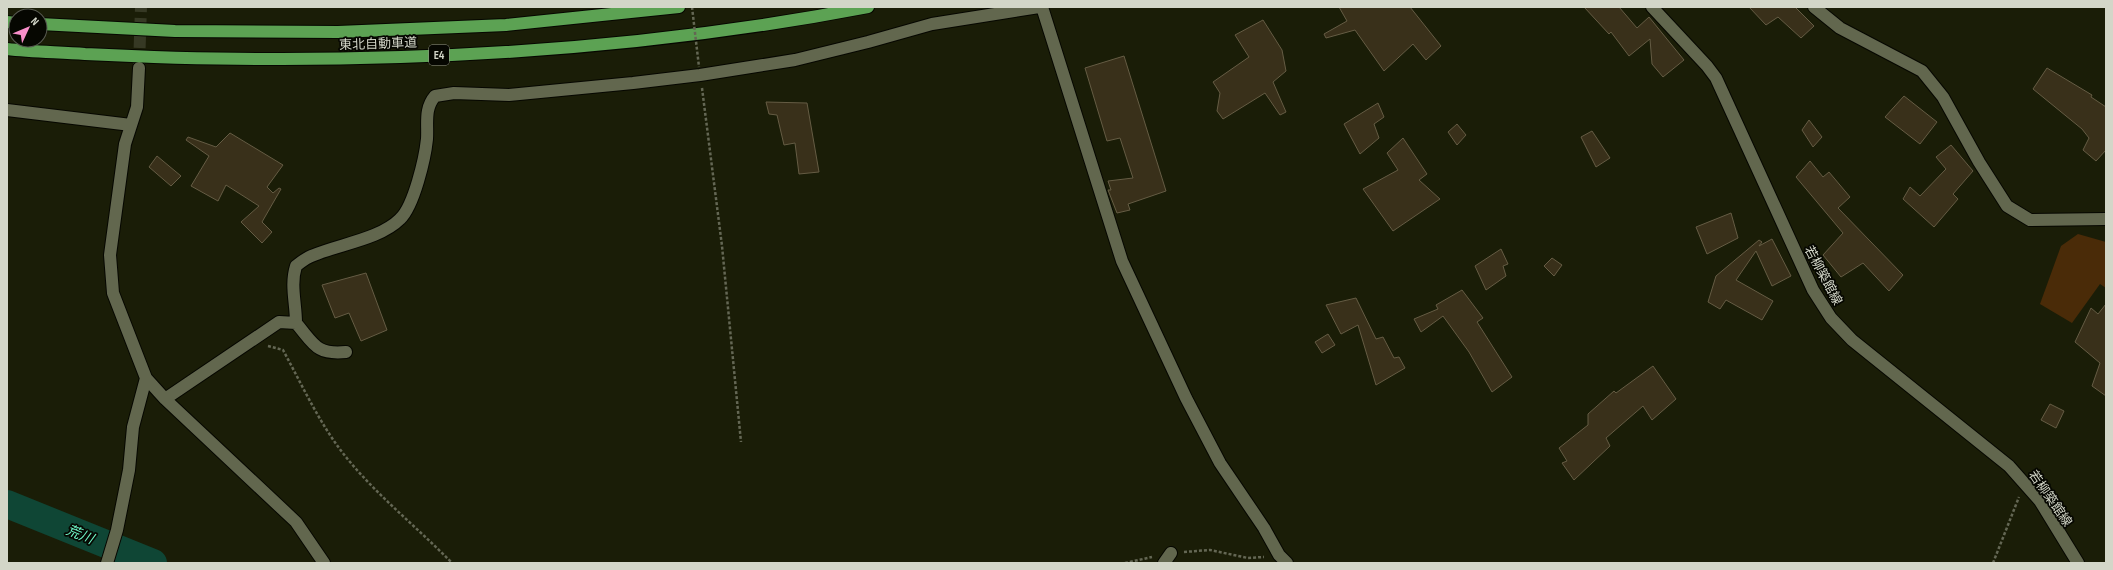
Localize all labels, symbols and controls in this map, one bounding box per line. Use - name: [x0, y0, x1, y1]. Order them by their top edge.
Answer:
- north arrow: [8, 8, 48, 48]
- text: N: [28, 15, 42, 28]
- street label: 東北自動車道: [339, 35, 417, 53]
- road number: E4: [429, 45, 449, 65]
- street label: 若柳築館線: [1801, 243, 1845, 308]
- street label: 若柳築館線: [2025, 467, 2075, 530]
- water label: 荒川: [64, 521, 98, 548]

